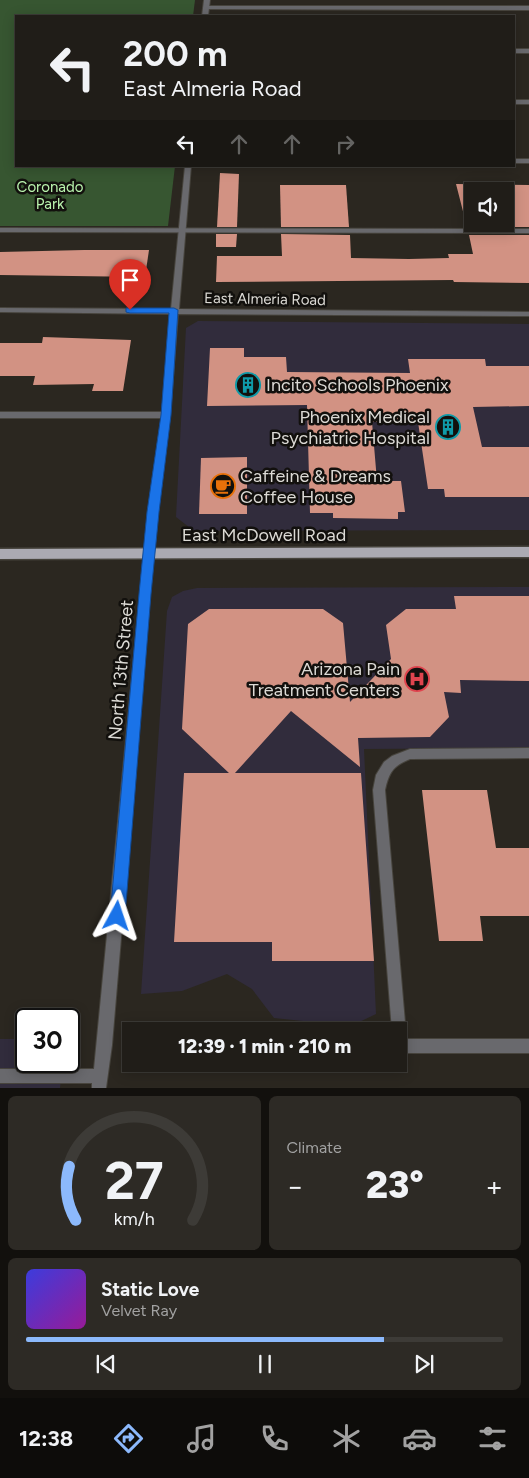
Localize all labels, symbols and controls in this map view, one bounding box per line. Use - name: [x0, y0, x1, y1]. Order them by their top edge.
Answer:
- text: 200 m: [123, 33, 227, 75]
- icon: left: [40, 35, 105, 100]
- text: East Almeria Road: [123, 75, 302, 102]
- icon: left: [172, 130, 200, 158]
- icon: ahead: [225, 130, 253, 158]
- icon: ahead: [278, 130, 306, 158]
- icon: right: [331, 130, 359, 158]
- park label: Coronado Park: [17, 178, 84, 213]
- map controls: [464, 182, 514, 232]
- button: sound: [464, 182, 514, 232]
- pin: [109, 259, 151, 310]
- icon: arrive: [116, 266, 144, 294]
- street label: East Almeria Road: [204, 289, 326, 309]
- building icon: Incito Schools Phoenix: [235, 372, 261, 398]
- place label: Incito Schools Phoenix: [266, 374, 449, 396]
- place label: Phoenix Medical Psychiatric Hospital: [271, 406, 430, 449]
- building icon: Phoenix Medical Psychiatric Hospital: [435, 414, 461, 440]
- place label: Caffeine & Dreams Coffee House: [240, 465, 391, 508]
- cafe icon: Caffeine & Dreams Coffee House: [210, 473, 236, 499]
- street label: East McDowell Road: [182, 524, 346, 546]
- street label: North 13th Street: [104, 599, 138, 741]
- place label: Arizona Pain Treatment Centers: [249, 658, 400, 701]
- hospital icon: Arizona Pain Treatment Centers: [404, 666, 430, 692]
- position arrow: [90, 889, 142, 941]
- speed limit sign: 30: [15, 1008, 80, 1073]
- text: 12:39 · 1 min · 210 m: [178, 1035, 351, 1058]
- text: Climate: [287, 1138, 342, 1157]
- text: 27: [105, 1150, 164, 1212]
- text: 23°: [366, 1162, 424, 1208]
- text: −: [287, 1169, 304, 1203]
- text: +: [486, 1169, 503, 1203]
- text: km/h: [114, 1208, 155, 1229]
- text: Static Love: [101, 1278, 199, 1301]
- text: Velvet Ray: [101, 1301, 177, 1320]
- icon: previous: [92, 1350, 120, 1378]
- icon: pause: [251, 1350, 279, 1378]
- icon: next: [410, 1350, 438, 1378]
- icon: directions: [111, 1421, 146, 1456]
- icon: music: [184, 1421, 219, 1456]
- icon: phone: [257, 1421, 292, 1456]
- icon: climate: [329, 1421, 364, 1456]
- icon: car: [402, 1421, 437, 1456]
- icon: filters: [475, 1421, 510, 1456]
- text: 12:38: [19, 1425, 73, 1452]

